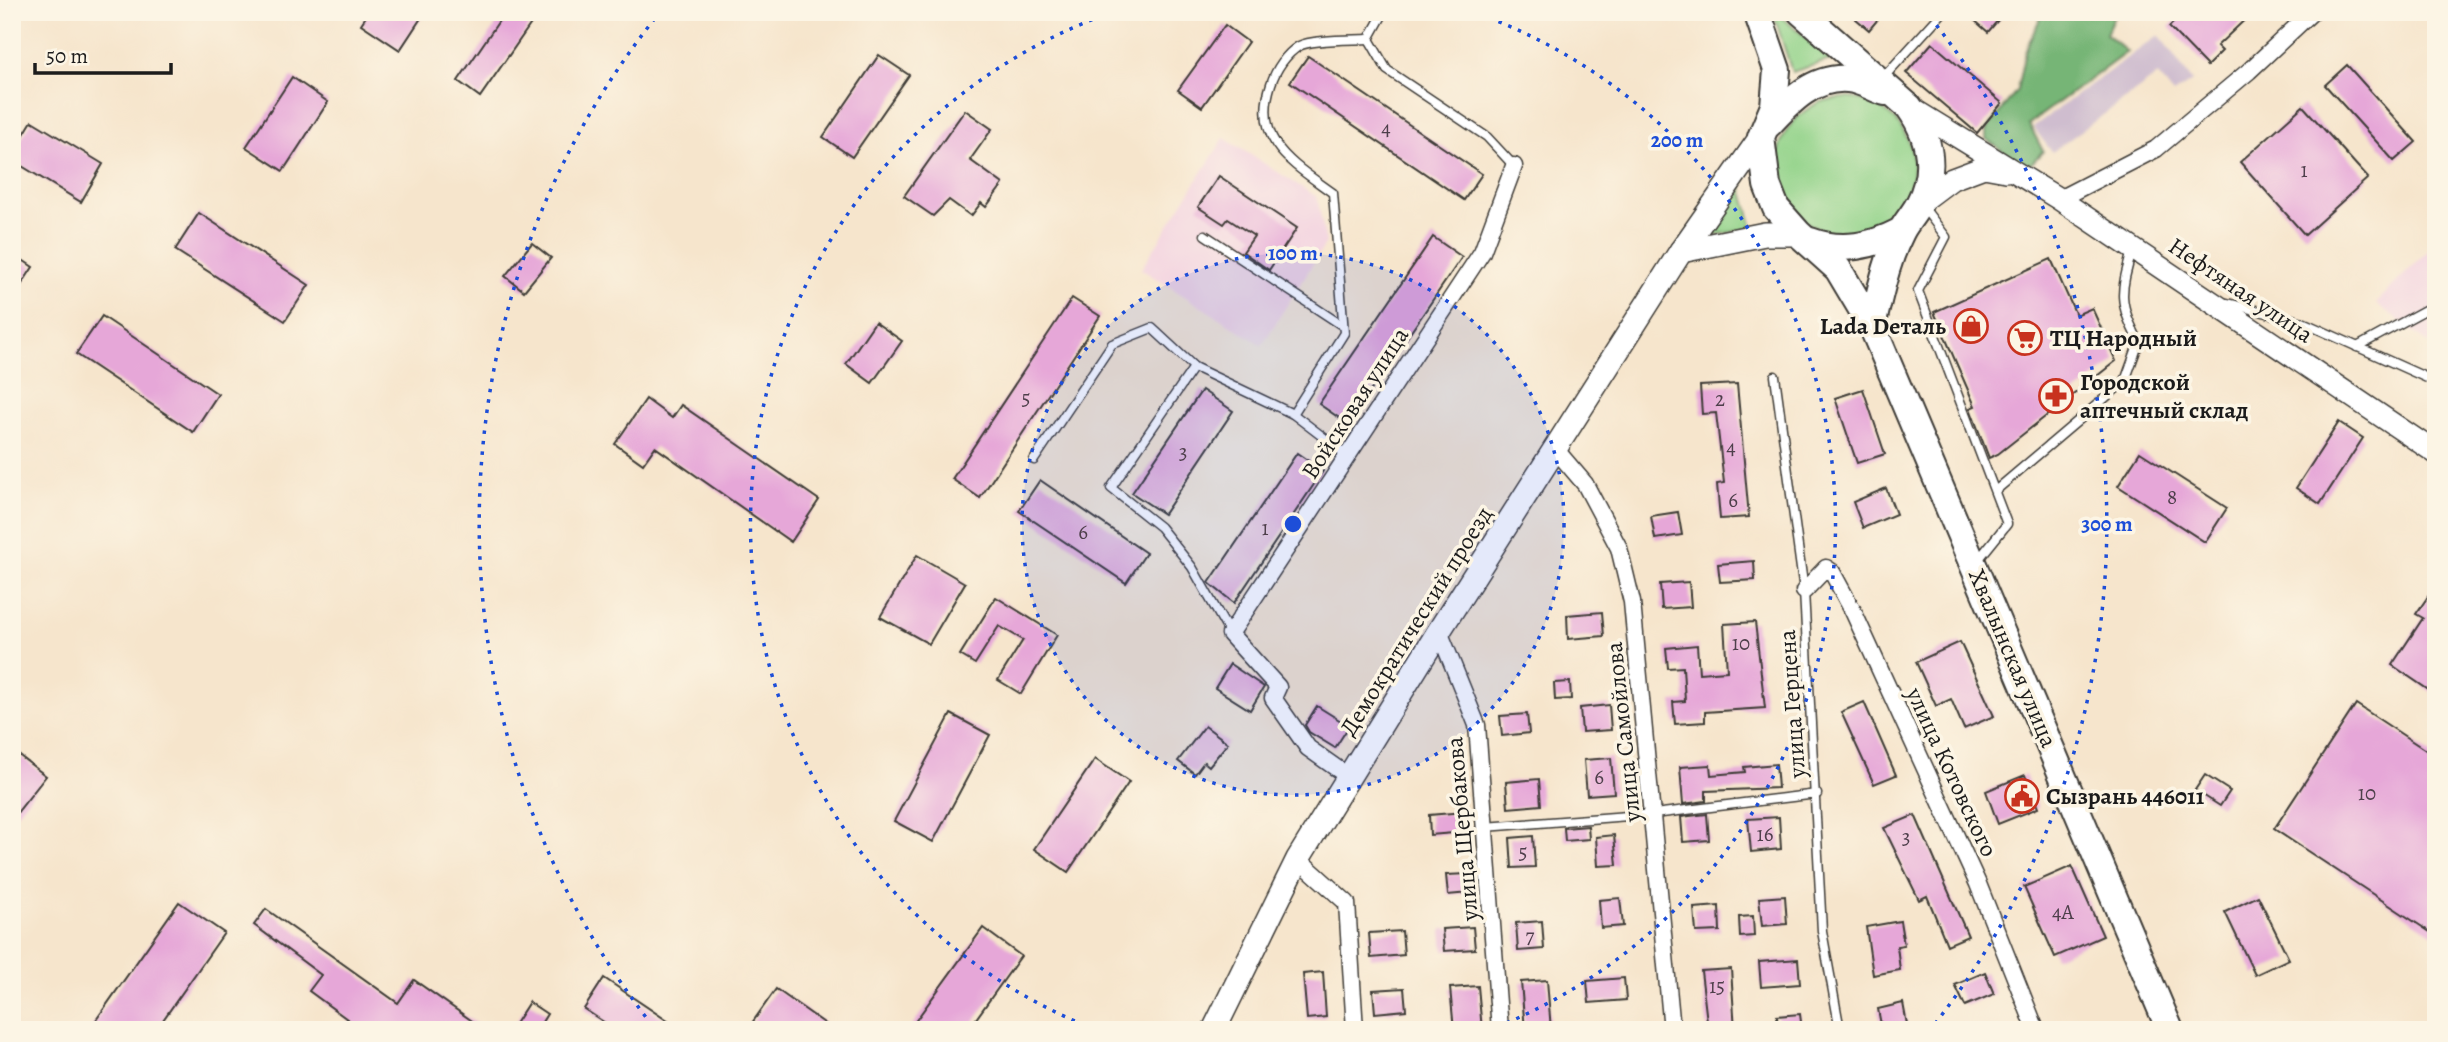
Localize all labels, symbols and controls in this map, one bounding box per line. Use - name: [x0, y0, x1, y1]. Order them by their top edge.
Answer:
- scale bar: [35, 32, 172, 76]
- text: 50 m: [46, 42, 88, 70]
- house number: 4: [1381, 114, 1391, 142]
- text: 200 m: [1651, 126, 1704, 154]
- house number: 1: [2300, 156, 2308, 184]
- street label: Нефтяная улица: [2162, 230, 2320, 350]
- text: 100 m: [1268, 239, 1318, 267]
- shop icon: Lada Dеталь: [1952, 307, 1990, 345]
- place label: Lada Dеталь: [1820, 310, 1946, 342]
- supermarket icon: ТЦ Народный: [2006, 319, 2044, 357]
- street label: Войсковая улица: [1294, 321, 1416, 485]
- place label: ТЦ Народный: [2050, 322, 2197, 354]
- place label: Городской аптечный склад: [2080, 366, 2248, 426]
- pharmacy icon: Городской аптечный склад: [2037, 377, 2075, 415]
- house number: 5: [1021, 384, 1031, 412]
- house number: 2: [1715, 385, 1725, 413]
- house number: 4: [1726, 433, 1736, 461]
- house number: 3: [1179, 438, 1187, 466]
- house number: 8: [2167, 483, 2177, 511]
- house number: 6: [1728, 486, 1738, 514]
- street label: Демократический проезд: [1332, 500, 1500, 742]
- text: 300 m: [2081, 510, 2133, 538]
- centre of rings: [1281, 512, 1305, 536]
- house number: 1: [1261, 514, 1269, 542]
- house number: 6: [1078, 518, 1088, 546]
- street label: Хвалынская улица: [1961, 564, 2065, 752]
- house number: 10: [1732, 629, 1750, 657]
- street label: улица Герцена: [1771, 629, 1813, 780]
- street label: улица Самойлова: [1598, 640, 1648, 825]
- street label: улица Котовского: [1898, 681, 2005, 862]
- street label: улица Щербакова: [1438, 736, 1486, 923]
- house number: 6: [1594, 763, 1604, 791]
- public building icon: Сызрань 446011: [2003, 777, 2041, 815]
- house number: 10: [2358, 779, 2376, 807]
- place label: Сызрань 446011: [2046, 780, 2205, 812]
- house number: 16: [1757, 820, 1774, 848]
- house number: 3: [1902, 823, 1910, 851]
- house number: 5: [1518, 838, 1528, 866]
- house number: 4А: [2052, 898, 2075, 926]
- house number: 7: [1526, 922, 1535, 950]
- house number: 15: [1709, 972, 1725, 1000]

